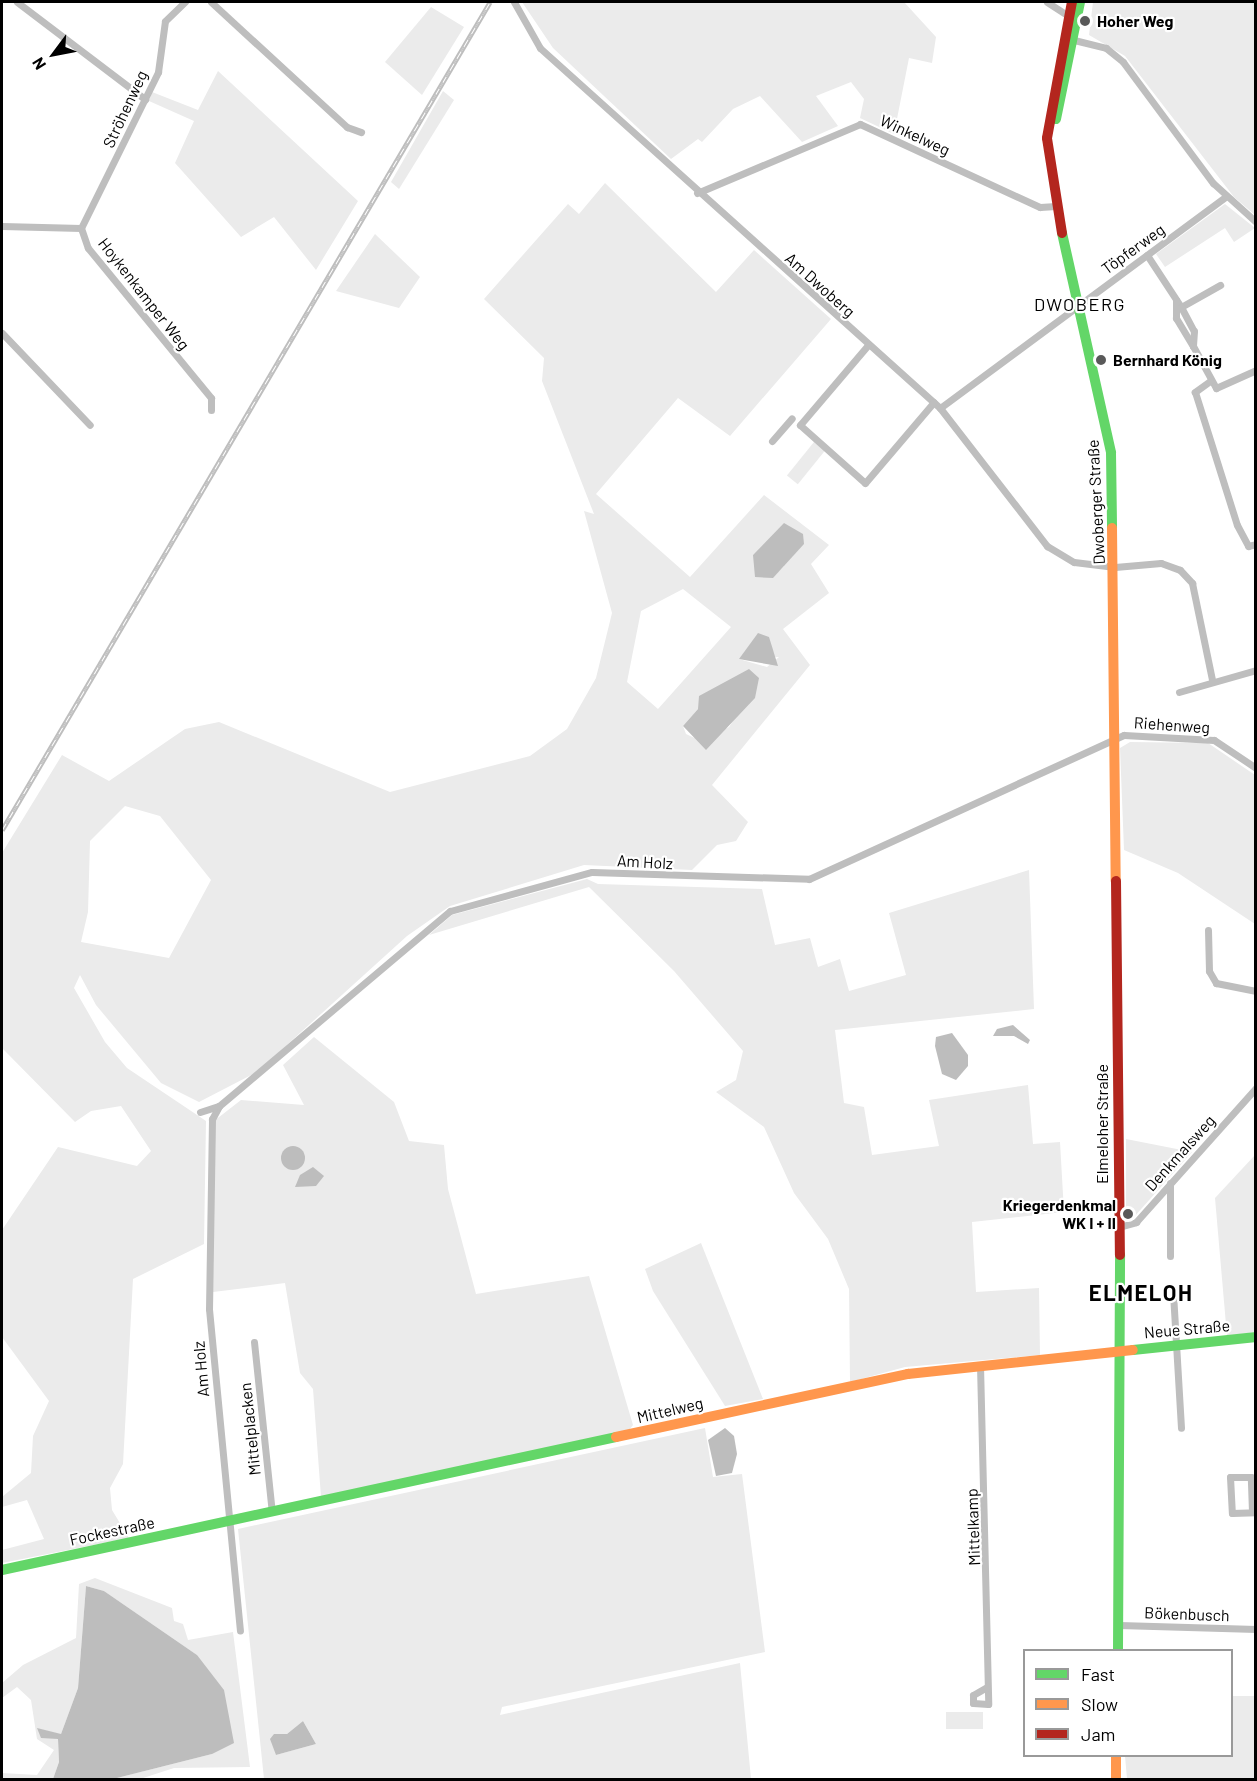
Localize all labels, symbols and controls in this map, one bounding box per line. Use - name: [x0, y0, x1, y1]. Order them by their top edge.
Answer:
- place label: Hoher Weg: [1097, 11, 1173, 31]
- marker: Hoher Weg: [1078, 14, 1092, 28]
- north arrow: [24, 24, 84, 84]
- text: N: [27, 54, 49, 73]
- street label: Ströhenweg: [99, 67, 151, 151]
- street label: Winkelweg: [877, 110, 953, 160]
- street label: Töpferweg: [1098, 220, 1168, 278]
- street label: Hoykenkamper Weg: [94, 234, 194, 354]
- street label: Am Dwoberg: [781, 249, 859, 321]
- district label: DWOBERG: [1034, 293, 1126, 315]
- place label: Bernhard König: [1113, 350, 1222, 370]
- marker: Bernhard König: [1094, 353, 1108, 367]
- street label: Dwoberger Straße: [1083, 439, 1109, 565]
- street label: Riehenweg: [1133, 713, 1211, 737]
- street label: Am Holz: [616, 851, 674, 873]
- street label: Elmeloher Straße: [1092, 1064, 1112, 1184]
- street label: Denkmalsweg: [1141, 1111, 1219, 1195]
- place label: Kriegerdenkmal WK I + II: [1003, 1195, 1116, 1233]
- marker: Kriegerdenkmal WK I + II: [1121, 1207, 1135, 1221]
- district label: ELMELOH: [1089, 1280, 1193, 1306]
- street label: Neue Straße: [1143, 1316, 1231, 1342]
- street label: Am Holz: [189, 1340, 213, 1398]
- street label: Mittelplacken: [236, 1382, 264, 1476]
- street label: Mittelweg: [635, 1393, 705, 1427]
- street label: Mittelkamp: [962, 1488, 984, 1566]
- street label: Fockestraße: [68, 1513, 156, 1549]
- street label: Bökenbusch: [1144, 1603, 1230, 1625]
- legend: [1023, 1649, 1233, 1757]
- text: Fast: [1081, 1663, 1115, 1685]
- text: Slow: [1081, 1693, 1118, 1715]
- text: Jam: [1081, 1723, 1115, 1745]

